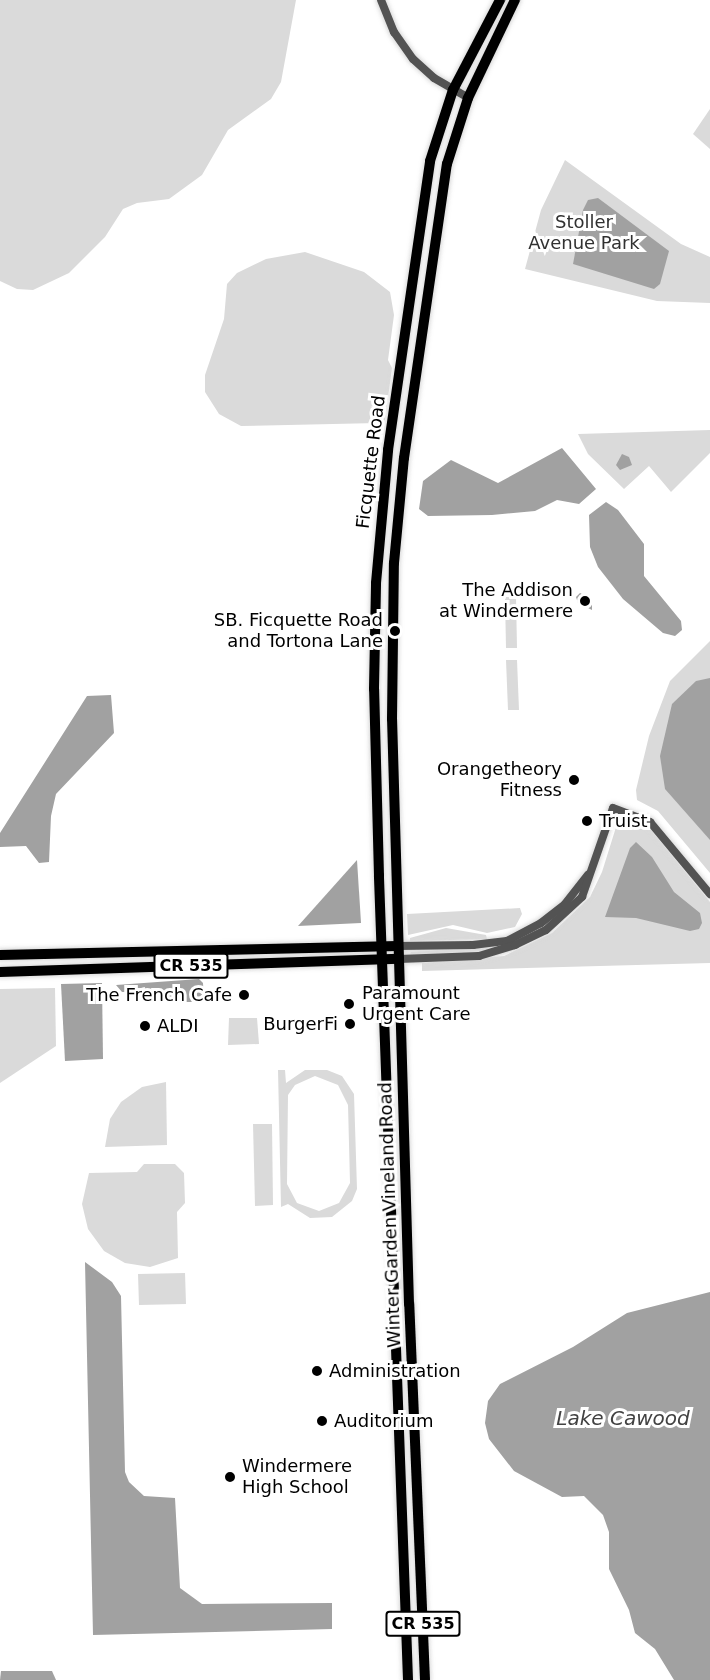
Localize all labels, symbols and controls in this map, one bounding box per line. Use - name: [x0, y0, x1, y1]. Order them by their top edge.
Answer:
- park label: Stoller Avenue Park: [528, 212, 640, 254]
- street label: Ficquette Road: [352, 394, 390, 530]
- place label: The Addison at Windermere: [439, 580, 573, 622]
- marker: The Addison at Windermere: [578, 594, 592, 608]
- place label: SB. Ficquette Road and Tortona Lane: [214, 610, 383, 652]
- marker: SB. Ficquette Road and Tortona Lane: [388, 624, 402, 638]
- place label: Orangetheory Fitness: [437, 759, 562, 802]
- marker: Orangetheory Fitness: [567, 773, 581, 787]
- place label: Truist: [599, 810, 648, 832]
- marker: Truist: [580, 814, 594, 828]
- road number: CR 535: [152, 953, 230, 979]
- place label: Paramount Urgent Care: [362, 983, 471, 1026]
- place label: The French Cafe: [86, 984, 232, 1006]
- marker: The French Cafe: [237, 988, 251, 1002]
- marker: Paramount Urgent Care: [340, 995, 358, 1013]
- place label: BurgerFi: [263, 1013, 338, 1035]
- place label: ALDI: [157, 1015, 199, 1037]
- marker: BurgerFi: [343, 1017, 357, 1031]
- marker: ALDI: [138, 1019, 152, 1033]
- street label: Winter Garden Vineland Road: [375, 1082, 405, 1348]
- place label: Administration: [329, 1360, 461, 1382]
- marker: Administration: [310, 1364, 324, 1378]
- water label: Lake Cawood: [556, 1406, 690, 1430]
- place label: Auditorium: [334, 1410, 434, 1432]
- marker: Auditorium: [315, 1414, 329, 1428]
- place label: Windermere High School: [242, 1456, 352, 1498]
- marker: Windermere High School: [223, 1470, 237, 1484]
- road number: CR 535: [384, 1611, 462, 1637]

